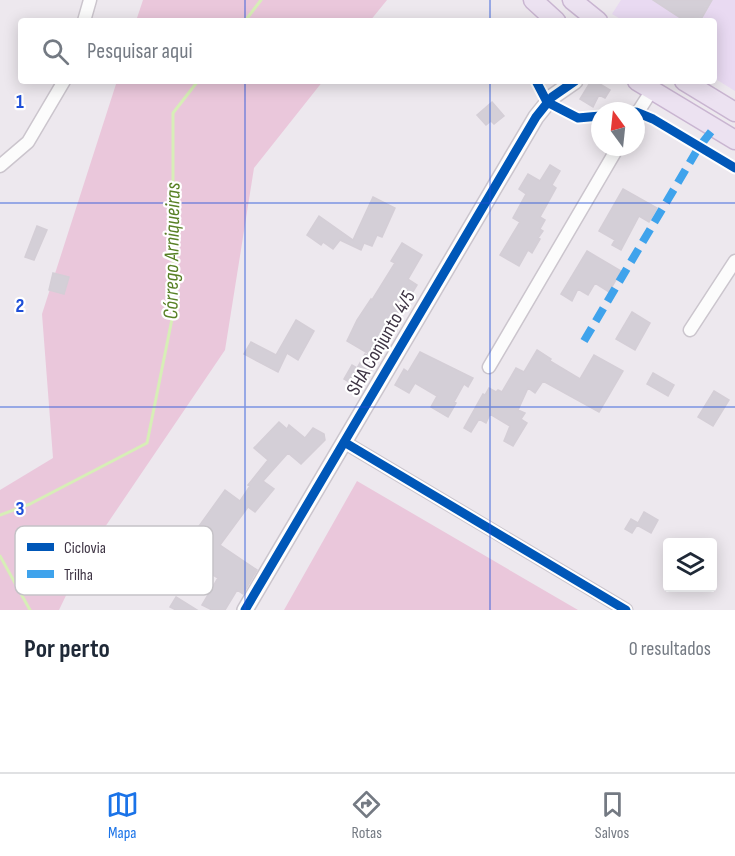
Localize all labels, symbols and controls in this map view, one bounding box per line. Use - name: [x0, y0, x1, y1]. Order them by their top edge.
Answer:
- search box: [18, 18, 717, 84]
- icon: search: [39, 35, 72, 68]
- text: Pesquisar aqui: [87, 38, 192, 65]
- text: 1: [16, 90, 24, 114]
- north arrow: [591, 102, 645, 156]
- water label: Córrego Arniqueiras: [158, 182, 186, 320]
- street label: SHA Conjunto 4/5: [341, 286, 421, 400]
- text: 2: [16, 294, 24, 318]
- text: 3: [16, 497, 25, 521]
- legend: [15, 526, 213, 595]
- map controls: [663, 538, 717, 592]
- button: layers: [663, 538, 717, 592]
- text: Ciclovia: [64, 539, 106, 558]
- text: Trilha: [64, 566, 93, 585]
- text: Por perto: [24, 634, 110, 665]
- text: 0 resultados: [629, 637, 711, 661]
- tab: Mapa: [106, 788, 139, 843]
- tab: Rotas: [350, 788, 383, 843]
- tab: Salvos: [595, 788, 629, 843]

